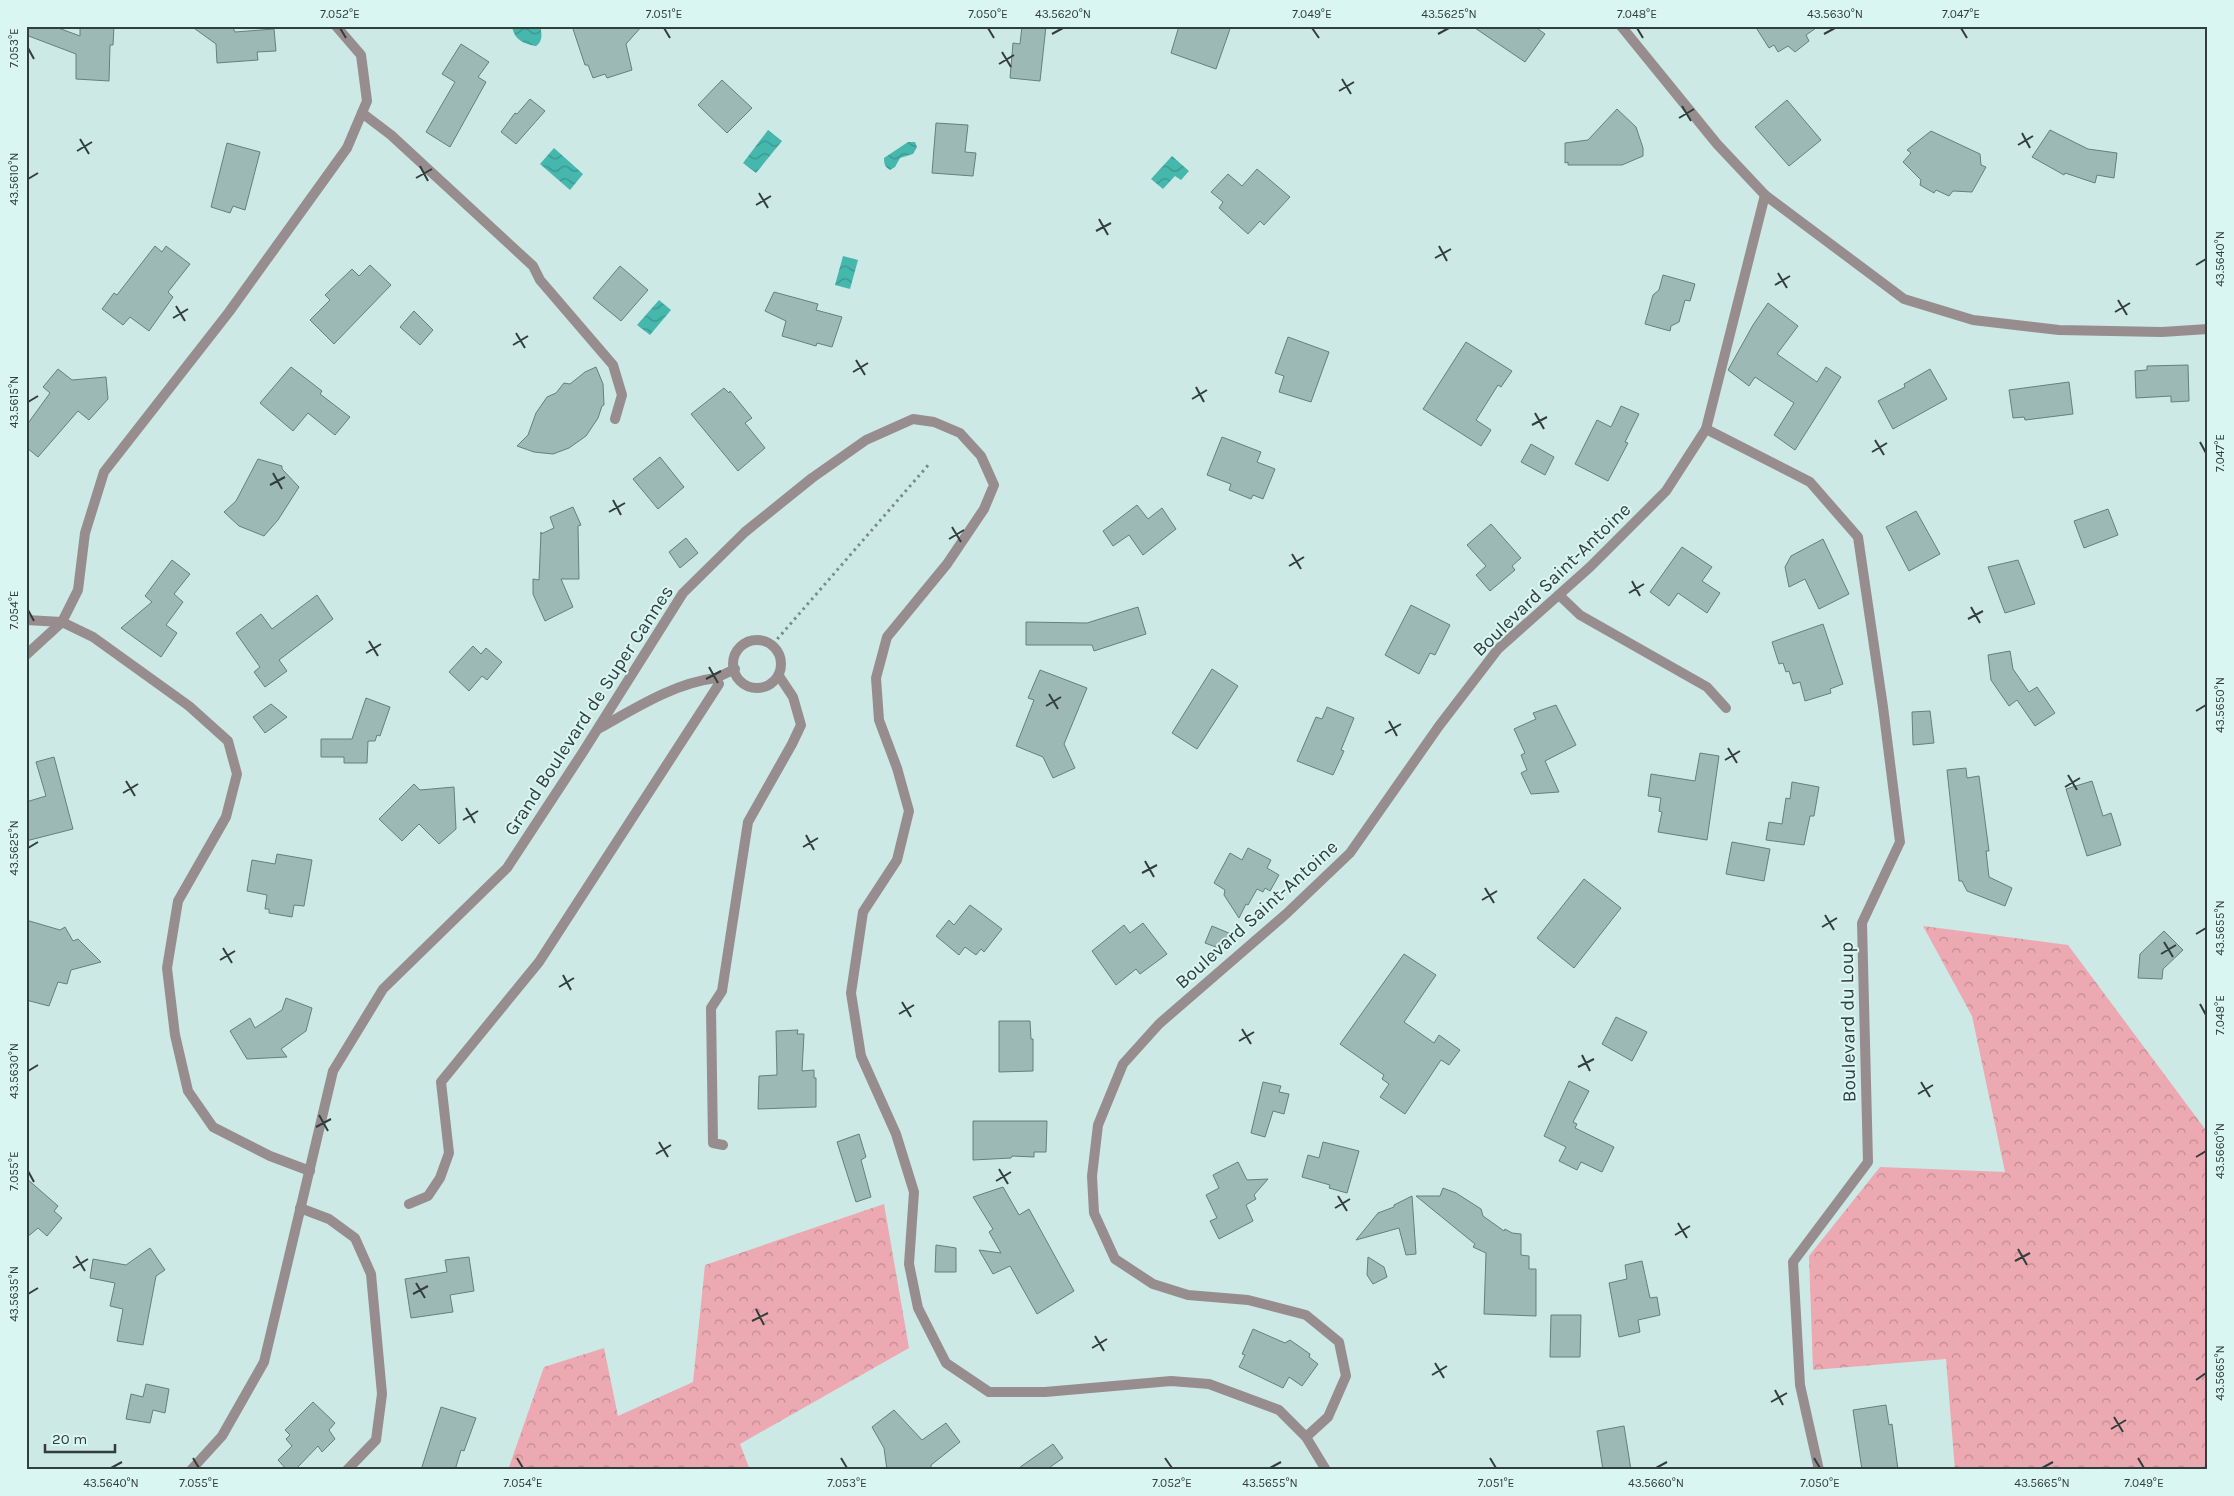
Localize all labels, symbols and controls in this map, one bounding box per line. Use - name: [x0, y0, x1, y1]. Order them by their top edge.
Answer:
- text: 7.052°E: [320, 7, 360, 21]
- text: 7.051°E: [646, 7, 682, 21]
- text: 7.050°E: [968, 7, 1008, 21]
- text: 43.5620°N: [1035, 7, 1091, 21]
- text: 7.049°E: [1292, 7, 1332, 21]
- text: 43.5625°N: [1421, 7, 1477, 21]
- text: 7.048°E: [1617, 7, 1657, 21]
- text: 43.5630°N: [1807, 7, 1863, 21]
- text: 7.047°E: [1942, 7, 1980, 21]
- text: 7.053°E: [7, 28, 21, 68]
- text: 43.5610°N: [7, 153, 21, 205]
- text: 43.5640°N: [2213, 231, 2227, 287]
- text: 43.5615°N: [7, 376, 21, 428]
- text: 7.047°E: [2213, 434, 2227, 472]
- street label: Boulevard Saint-Antoine: [1468, 499, 1635, 661]
- street label: Grand Boulevard de Super Cannes: [500, 581, 678, 840]
- text: 7.054°E: [7, 590, 21, 630]
- text: 43.5650°N: [2213, 677, 2227, 733]
- text: 43.5625°N: [7, 820, 21, 876]
- street label: Boulevard Saint-Antoine: [1171, 836, 1342, 994]
- text: 43.5655°N: [2213, 900, 2227, 956]
- street label: Boulevard du Loup: [1836, 942, 1860, 1102]
- text: 7.048°E: [2213, 995, 2227, 1035]
- text: 43.5630°N: [7, 1043, 21, 1099]
- text: 43.5660°N: [2213, 1123, 2227, 1179]
- text: 7.055°E: [7, 1151, 21, 1191]
- text: 43.5635°N: [7, 1266, 21, 1322]
- text: 43.5665°N: [2213, 1345, 2227, 1401]
- scale bar: [45, 1421, 115, 1453]
- text: 20 m: [52, 1430, 87, 1448]
- text: 43.5640°N: [83, 1476, 139, 1490]
- text: 7.055°E: [179, 1476, 219, 1490]
- text: 7.054°E: [503, 1476, 543, 1490]
- text: 7.053°E: [827, 1476, 867, 1490]
- text: 7.052°E: [1152, 1476, 1192, 1490]
- text: 43.5655°N: [1242, 1476, 1298, 1490]
- text: 7.051°E: [1478, 1476, 1514, 1490]
- text: 43.5660°N: [1628, 1476, 1684, 1490]
- text: 7.050°E: [1800, 1476, 1840, 1490]
- text: 43.5665°N: [2014, 1476, 2070, 1490]
- text: 7.049°E: [2124, 1476, 2164, 1490]

